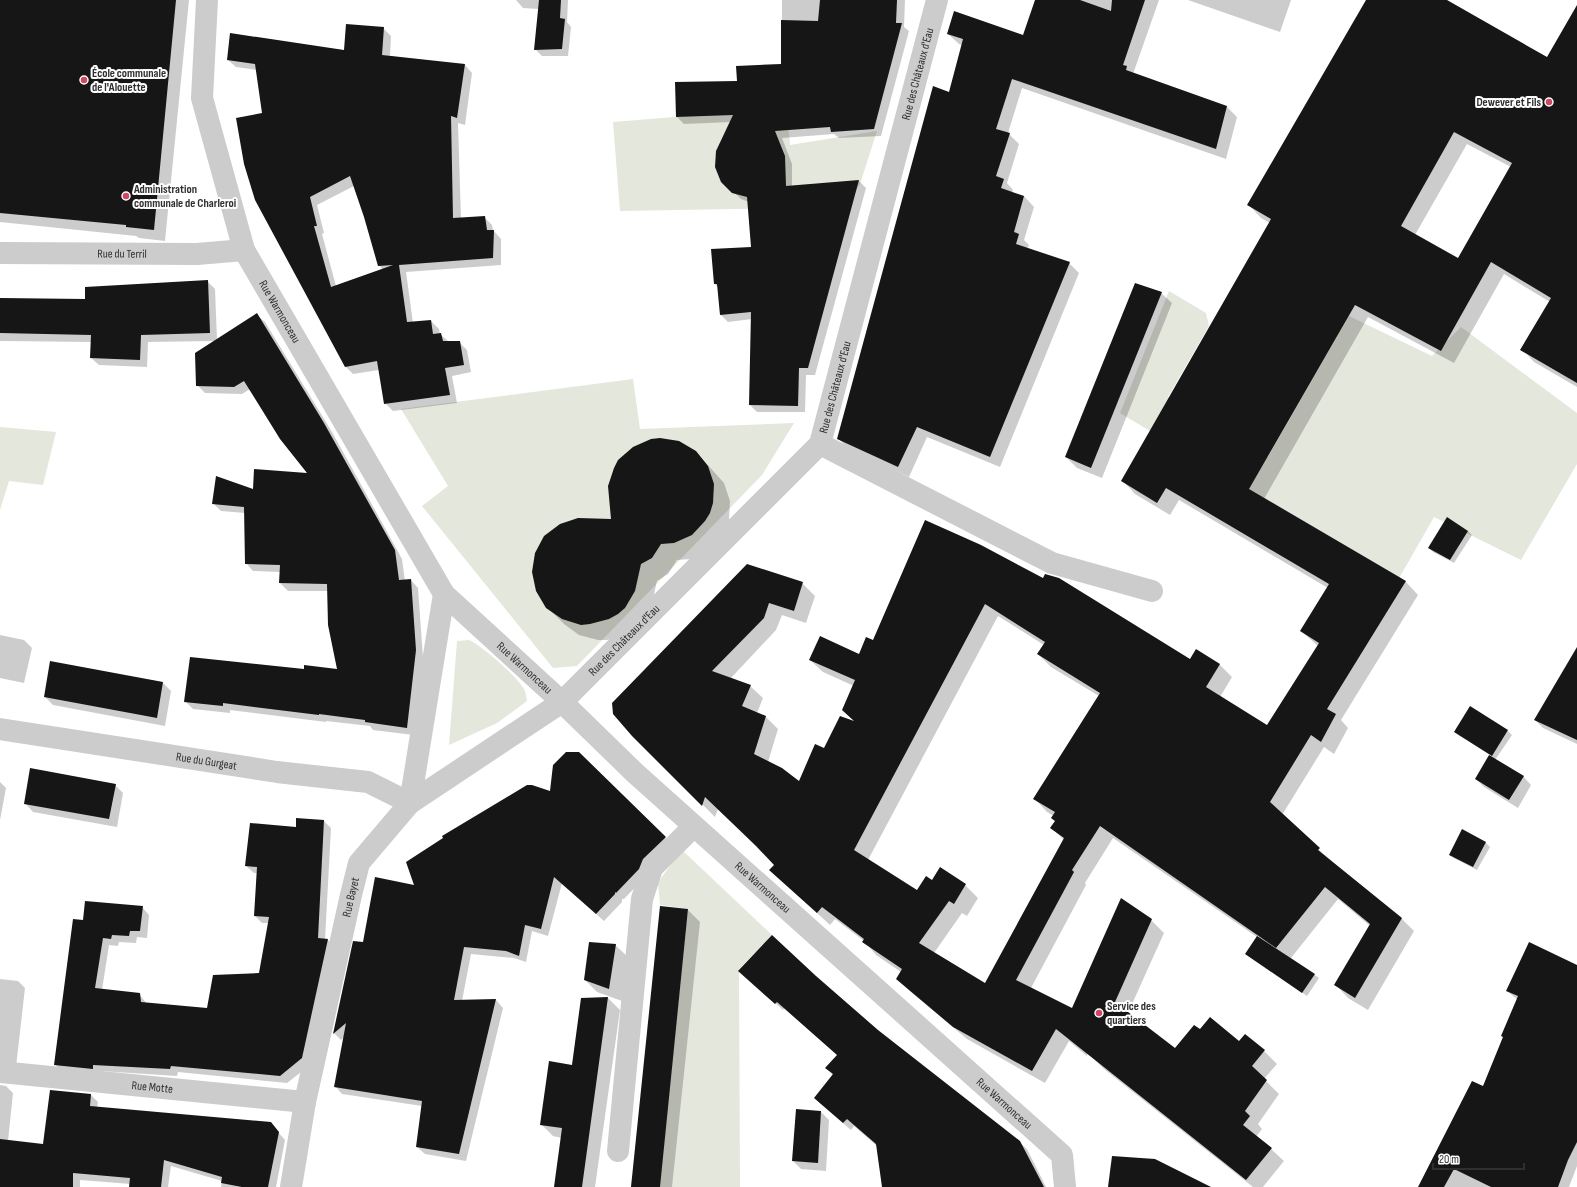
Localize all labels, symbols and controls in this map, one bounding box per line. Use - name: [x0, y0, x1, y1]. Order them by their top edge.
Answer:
- street label: Rue des Châteaux d'Eau: [899, 26, 937, 122]
- place label: École communale de l'Alouette: [92, 66, 166, 95]
- marker: École communale de l'Alouette: [79, 75, 89, 85]
- place label: Dewever et Fils: [1476, 95, 1541, 110]
- marker: Dewever et Fils: [1544, 97, 1554, 107]
- place label: Administration communale de Charleroi: [133, 182, 236, 211]
- marker: Administration communale de Charleroi: [121, 191, 131, 201]
- street label: Rue du Terril: [97, 246, 147, 262]
- street label: Rue Warmonceau: [255, 278, 303, 346]
- street label: Rue des Châteaux d'Eau: [816, 340, 855, 435]
- street label: Rue des Châteaux d'Eau: [585, 602, 663, 679]
- street label: Rue Warmonceau: [493, 639, 555, 697]
- street label: Rue du Gurgeat: [175, 749, 238, 774]
- street label: Rue Warmonceau: [731, 859, 794, 917]
- street label: Rue Bayet: [339, 876, 363, 919]
- place label: Service des quartiers: [1107, 999, 1156, 1028]
- marker: Service des quartiers: [1094, 1008, 1104, 1018]
- street label: Rue Warmonceau: [973, 1075, 1035, 1133]
- street label: Rue Motte: [131, 1078, 174, 1097]
- scale bar: [1433, 1145, 1524, 1171]
- text: 20 m: [1439, 1152, 1459, 1167]

